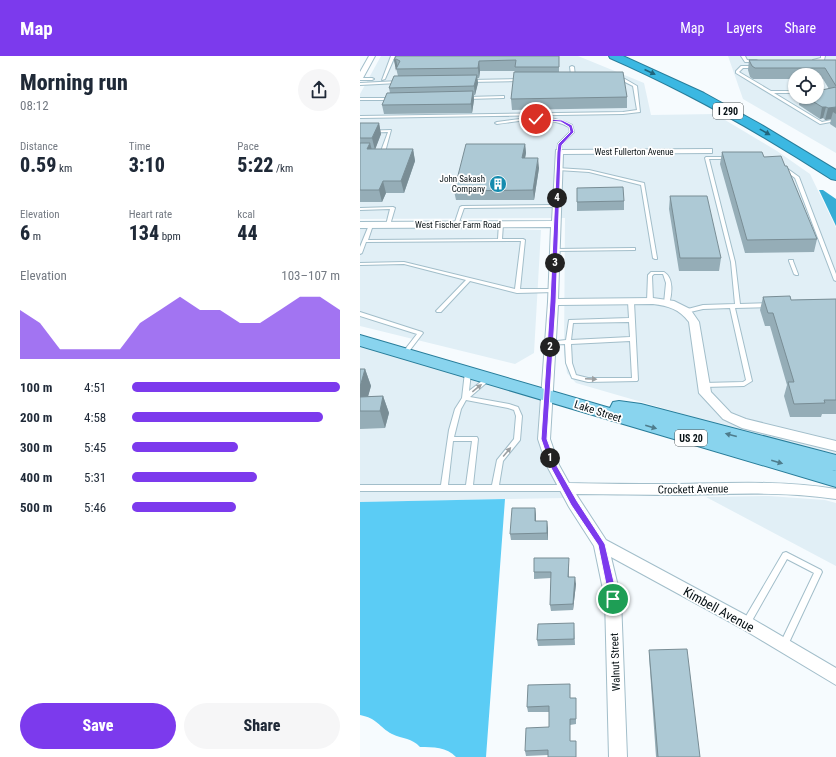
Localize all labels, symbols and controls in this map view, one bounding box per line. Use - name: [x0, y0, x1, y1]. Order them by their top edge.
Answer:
- text: Map: [20, 17, 53, 40]
- text: Map: [680, 20, 704, 36]
- text: Layers: [726, 20, 763, 36]
- text: Share: [785, 20, 816, 36]
- map controls: [788, 68, 824, 104]
- button: locate: [788, 68, 824, 104]
- button: share: [298, 69, 340, 111]
- one-way arrow: [644, 69, 656, 75]
- text: Morning run: [20, 70, 128, 95]
- text: 08:12: [20, 98, 49, 113]
- pin: [519, 102, 553, 136]
- road number: I 290: [713, 103, 743, 119]
- icon: check: [525, 108, 547, 130]
- one-way arrow: [759, 128, 771, 135]
- text: Distance: [20, 140, 58, 153]
- text: Time: [129, 140, 150, 153]
- text: Pace: [237, 140, 259, 153]
- street label: West Fullerton Avenue: [594, 147, 674, 157]
- text: 0.59: [20, 153, 56, 177]
- text: 3:10: [129, 153, 165, 177]
- text: 5:22: [237, 153, 273, 177]
- text: km: [56, 162, 72, 175]
- text: /km: [273, 162, 293, 175]
- place label: John Sakash Company: [440, 174, 485, 194]
- building icon: John Sakash Company: [488, 174, 508, 194]
- pin: 4: [547, 188, 567, 208]
- text: 4: [554, 191, 560, 204]
- text: Elevation: [20, 208, 60, 221]
- text: Heart rate: [129, 208, 172, 221]
- text: kcal: [237, 208, 255, 221]
- street label: West Fischer Farm Road: [415, 220, 501, 230]
- text: 6: [20, 221, 30, 245]
- text: 134: [129, 221, 159, 245]
- text: 44: [237, 221, 258, 245]
- text: m: [30, 230, 41, 243]
- text: bpm: [159, 230, 181, 243]
- pin: 3: [545, 253, 565, 273]
- text: 3: [552, 256, 558, 269]
- text: Elevation: [20, 268, 67, 283]
- text: 103–107 m: [281, 268, 340, 283]
- pin: 2: [540, 337, 560, 357]
- text: 2: [547, 340, 553, 353]
- one-way arrow: [585, 376, 597, 383]
- text: 100 m: [20, 380, 52, 395]
- text: 4:51: [84, 380, 106, 395]
- one-way arrow: [472, 384, 483, 393]
- street label: Lake Street: [573, 398, 623, 425]
- text: 200 m: [20, 410, 52, 425]
- text: 4:58: [84, 410, 106, 425]
- one-way arrow: [646, 424, 658, 430]
- road number: US 20: [675, 430, 707, 446]
- one-way arrow: [724, 432, 736, 438]
- text: 300 m: [20, 440, 52, 455]
- text: 5:45: [84, 440, 106, 455]
- one-way arrow: [502, 446, 511, 457]
- pin: 1: [540, 448, 560, 468]
- text: 1: [547, 451, 553, 464]
- one-way arrow: [771, 459, 783, 465]
- text: 400 m: [20, 470, 52, 485]
- text: 5:31: [84, 470, 106, 485]
- street label: Crockett Avenue: [658, 482, 729, 497]
- text: 500 m: [20, 500, 52, 515]
- text: 5:46: [84, 500, 106, 515]
- pin: [596, 582, 630, 616]
- street label: Kimbell Avenue: [681, 584, 757, 635]
- icon: arrive: [602, 588, 624, 610]
- street label: Walnut Street: [608, 633, 623, 691]
- button: Save: [20, 703, 176, 749]
- button: Share: [184, 703, 340, 749]

